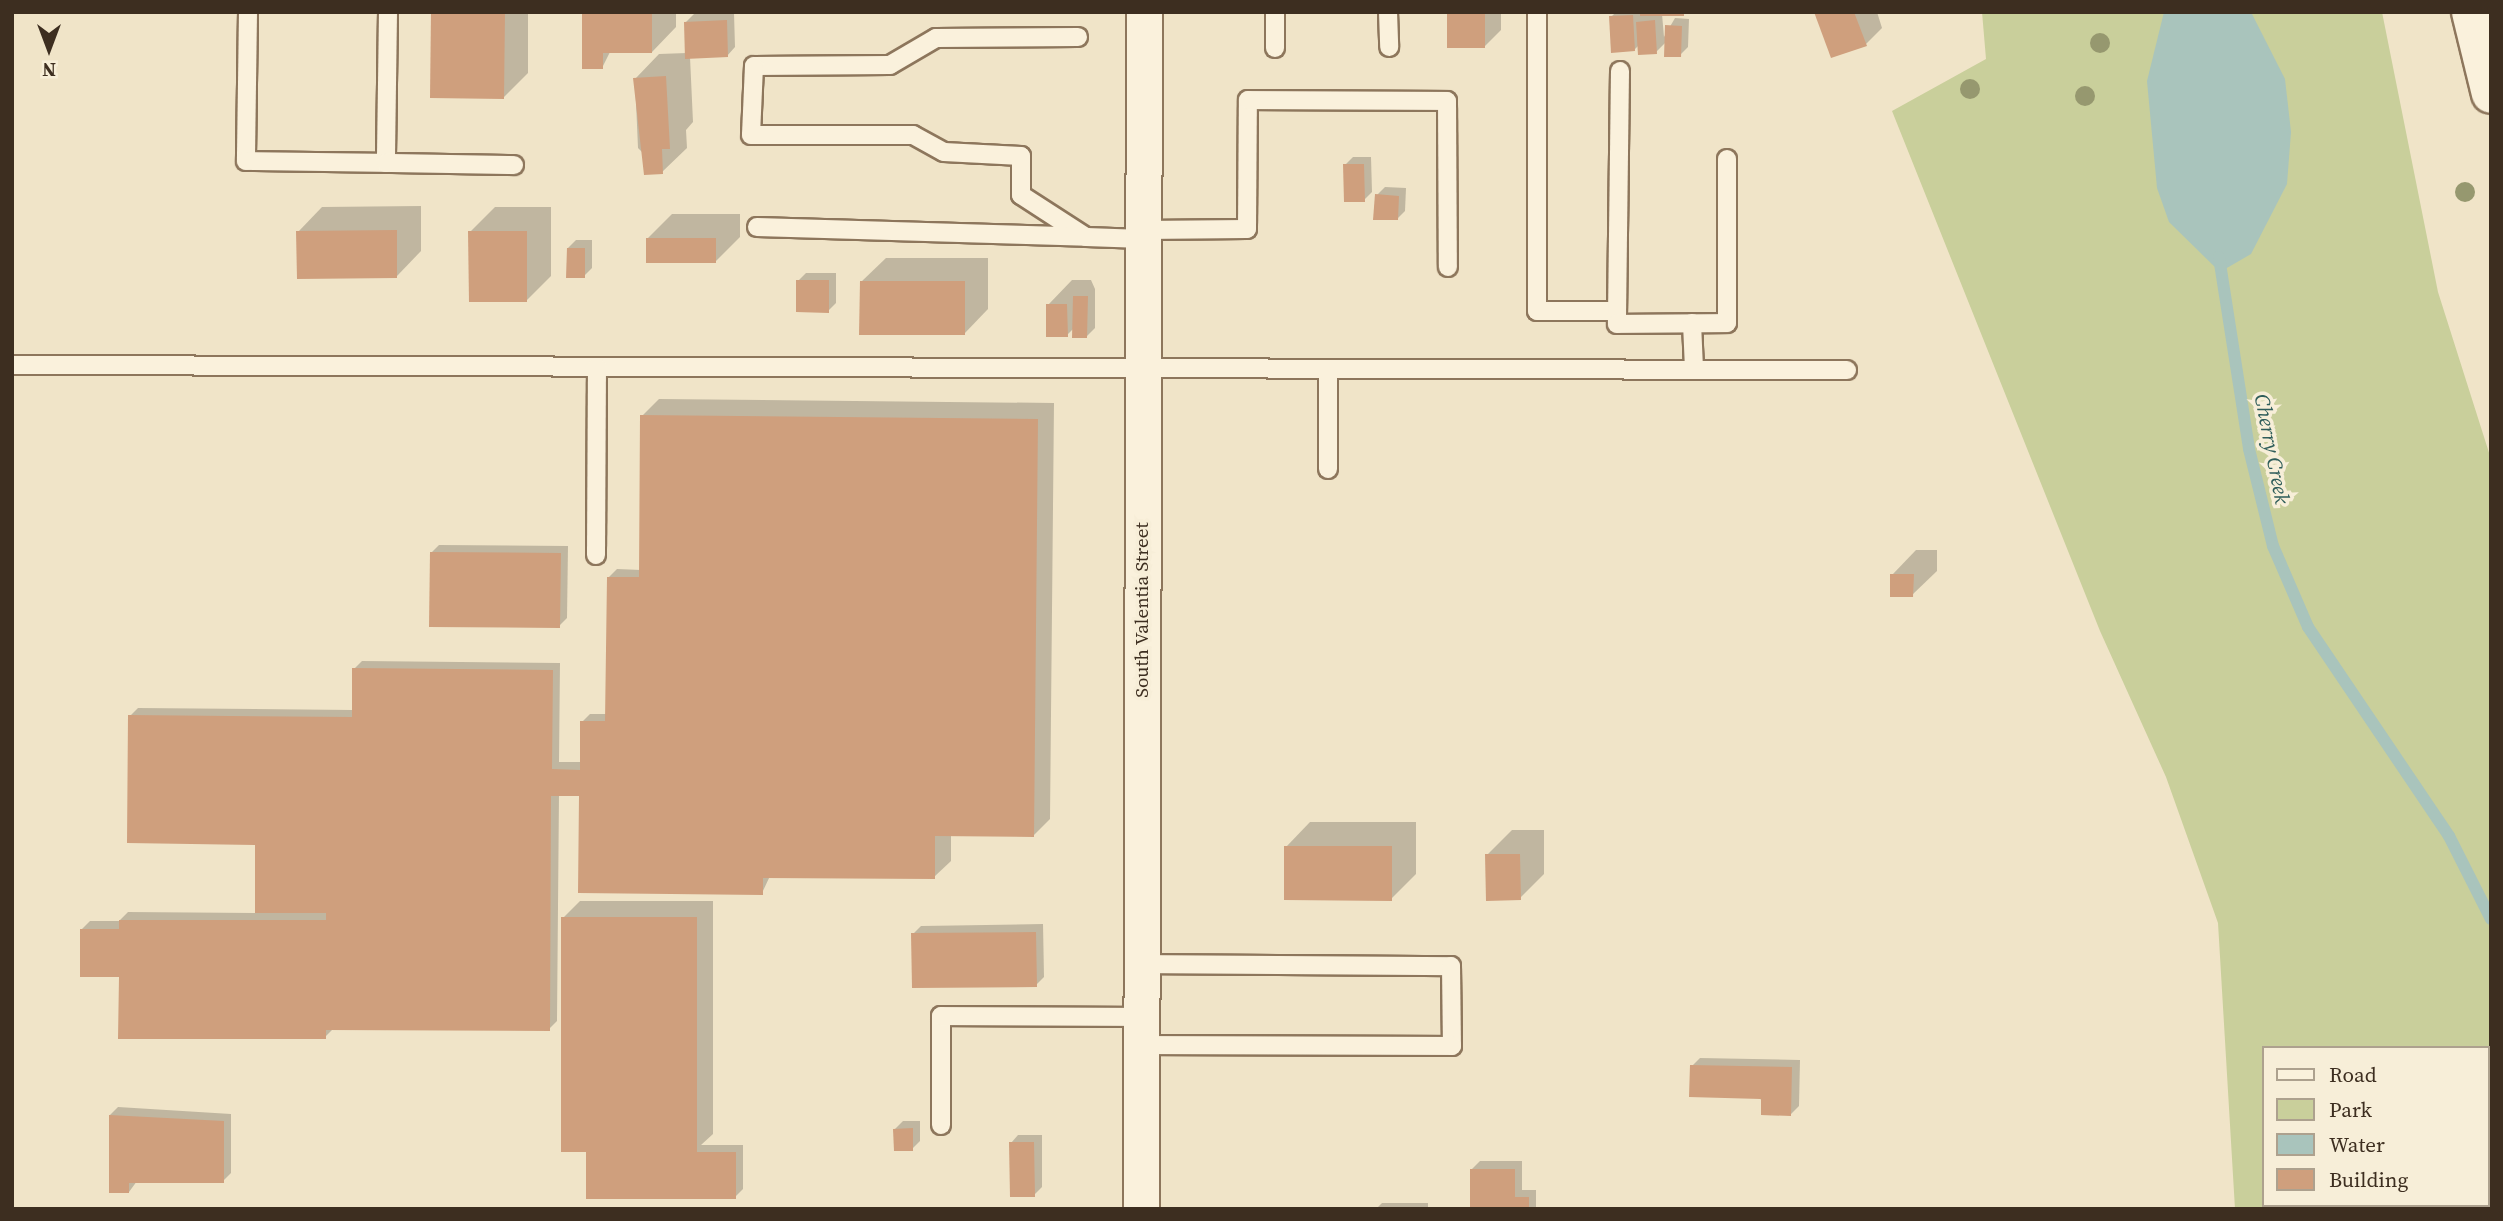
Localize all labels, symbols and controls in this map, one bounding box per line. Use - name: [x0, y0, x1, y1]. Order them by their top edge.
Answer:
- north arrow: [14, 14, 84, 84]
- text: N: [42, 57, 56, 83]
- water label: Cherry Creek: [2249, 392, 2295, 506]
- street label: South Valentia Street: [1131, 522, 1153, 698]
- legend: [2262, 1046, 2489, 1207]
- text: Road: [2329, 1060, 2377, 1089]
- text: Park: [2329, 1095, 2372, 1124]
- text: Water: [2329, 1130, 2385, 1159]
- text: Building: [2329, 1165, 2408, 1194]

